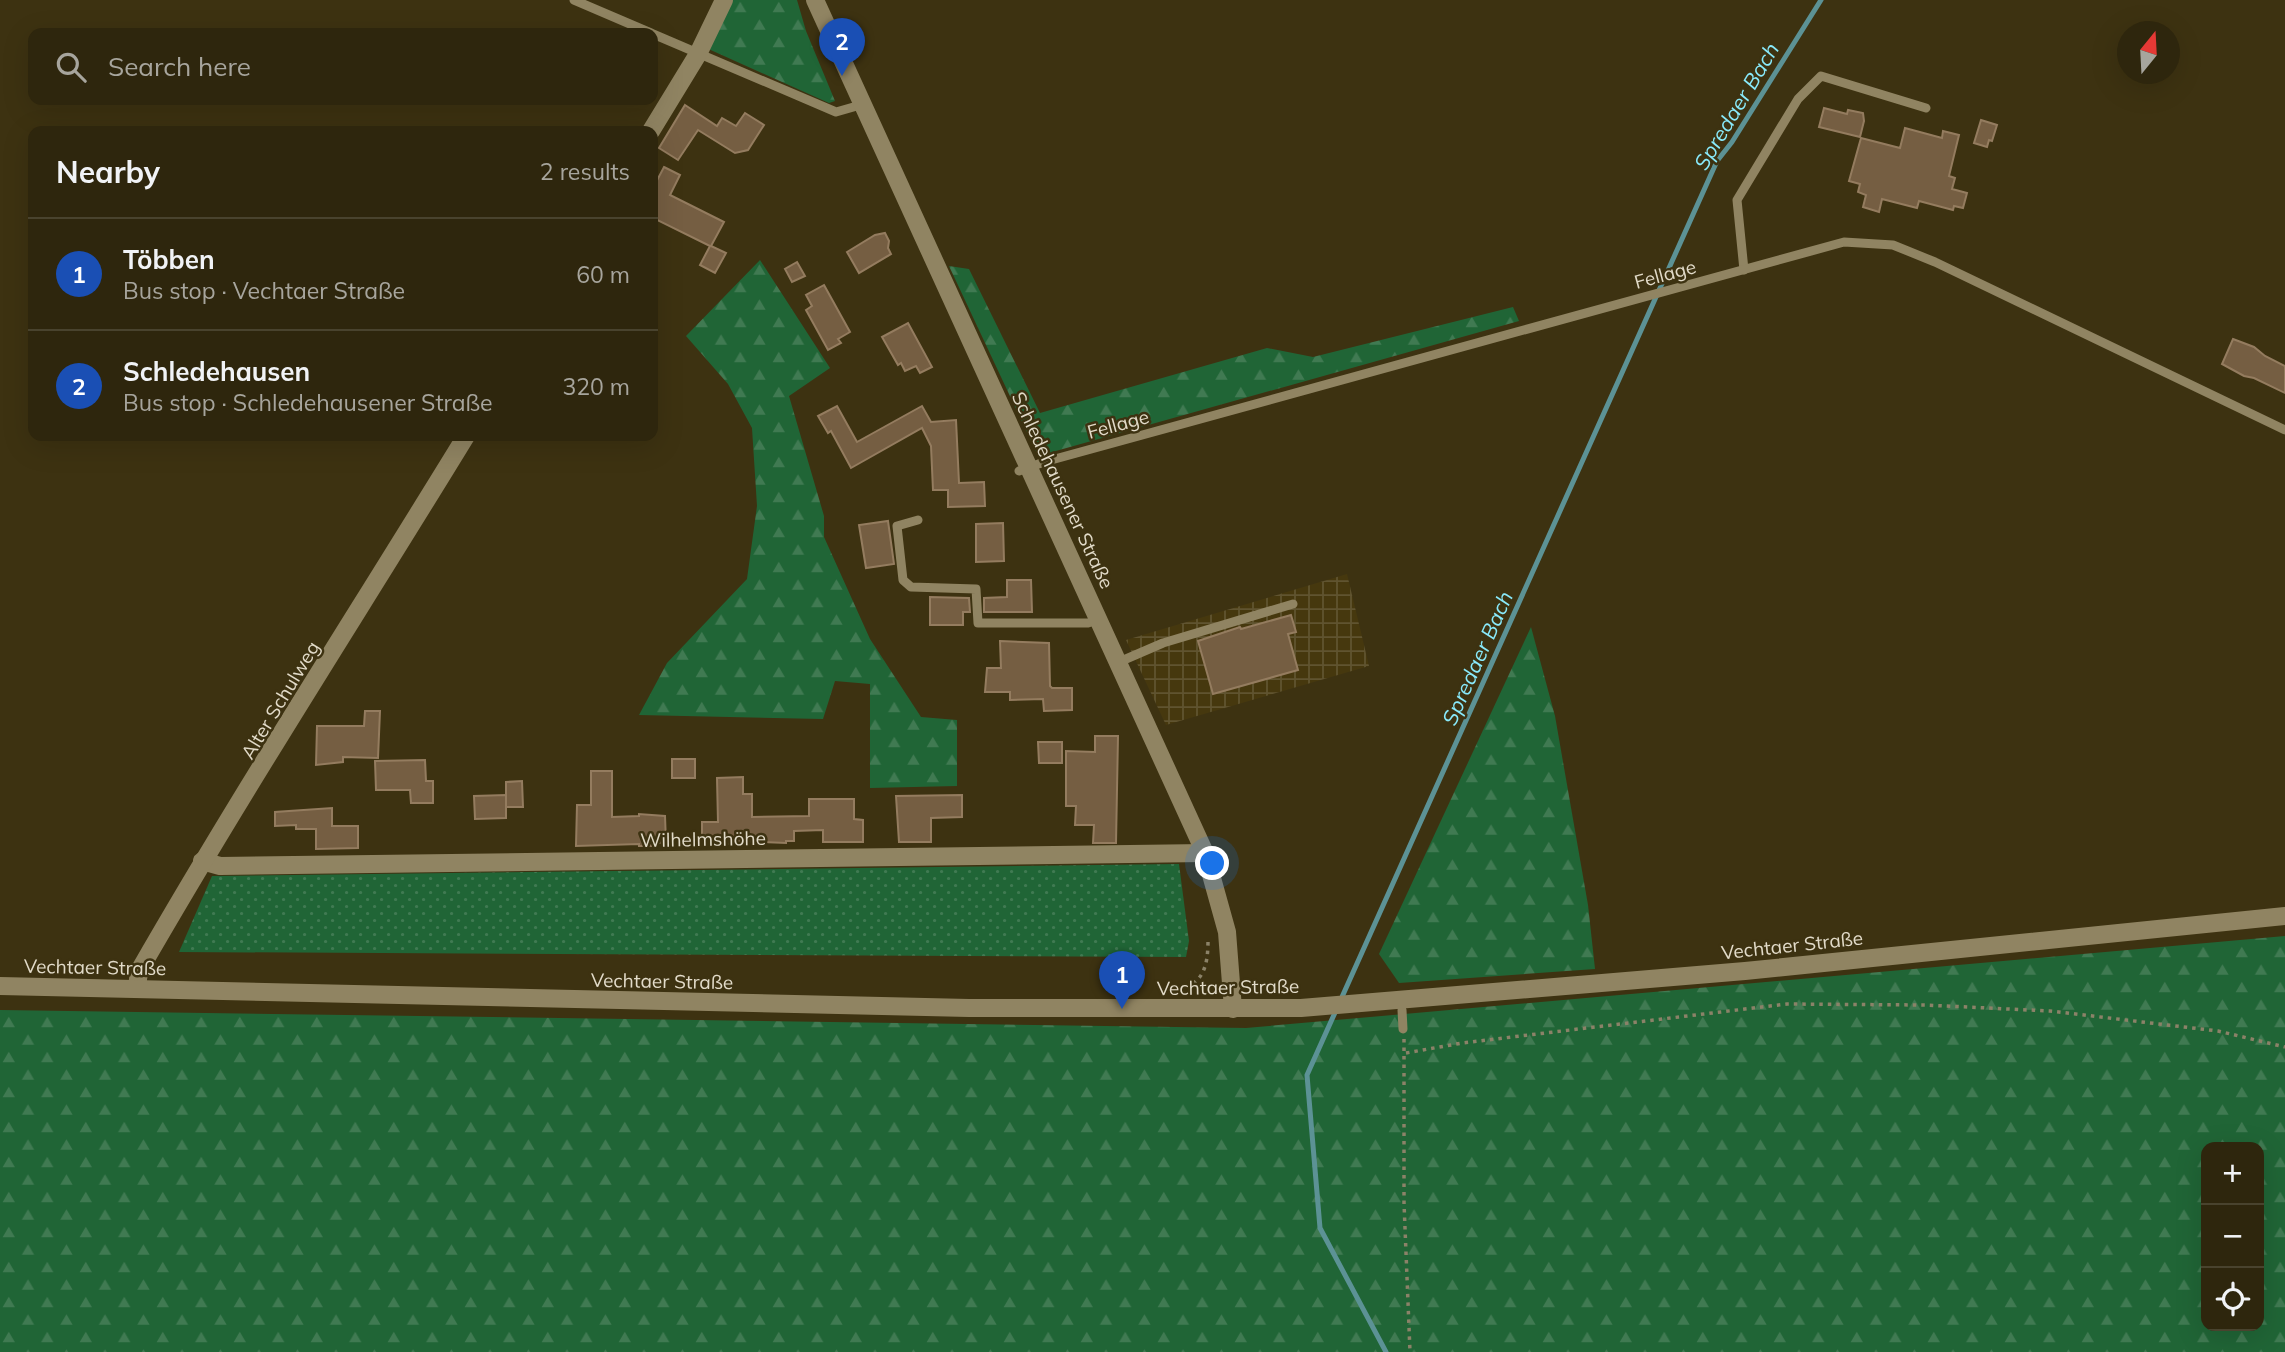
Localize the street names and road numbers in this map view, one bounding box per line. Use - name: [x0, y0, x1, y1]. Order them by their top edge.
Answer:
- street label: Fellage: [1632, 254, 1698, 294]
- street label: Schledehausener Straße: [1007, 388, 1119, 592]
- street label: Fellage: [1085, 404, 1151, 444]
- street label: Alter Schulweg: [235, 637, 325, 763]
- street label: Wilhelmshöhe: [640, 826, 766, 852]
- street label: Vechtaer Straße: [1720, 926, 1864, 964]
- street label: Vechtaer Straße: [24, 954, 166, 980]
- street label: Vechtaer Straße: [591, 968, 733, 994]
- street label: Vechtaer Straße: [1157, 974, 1299, 1000]

